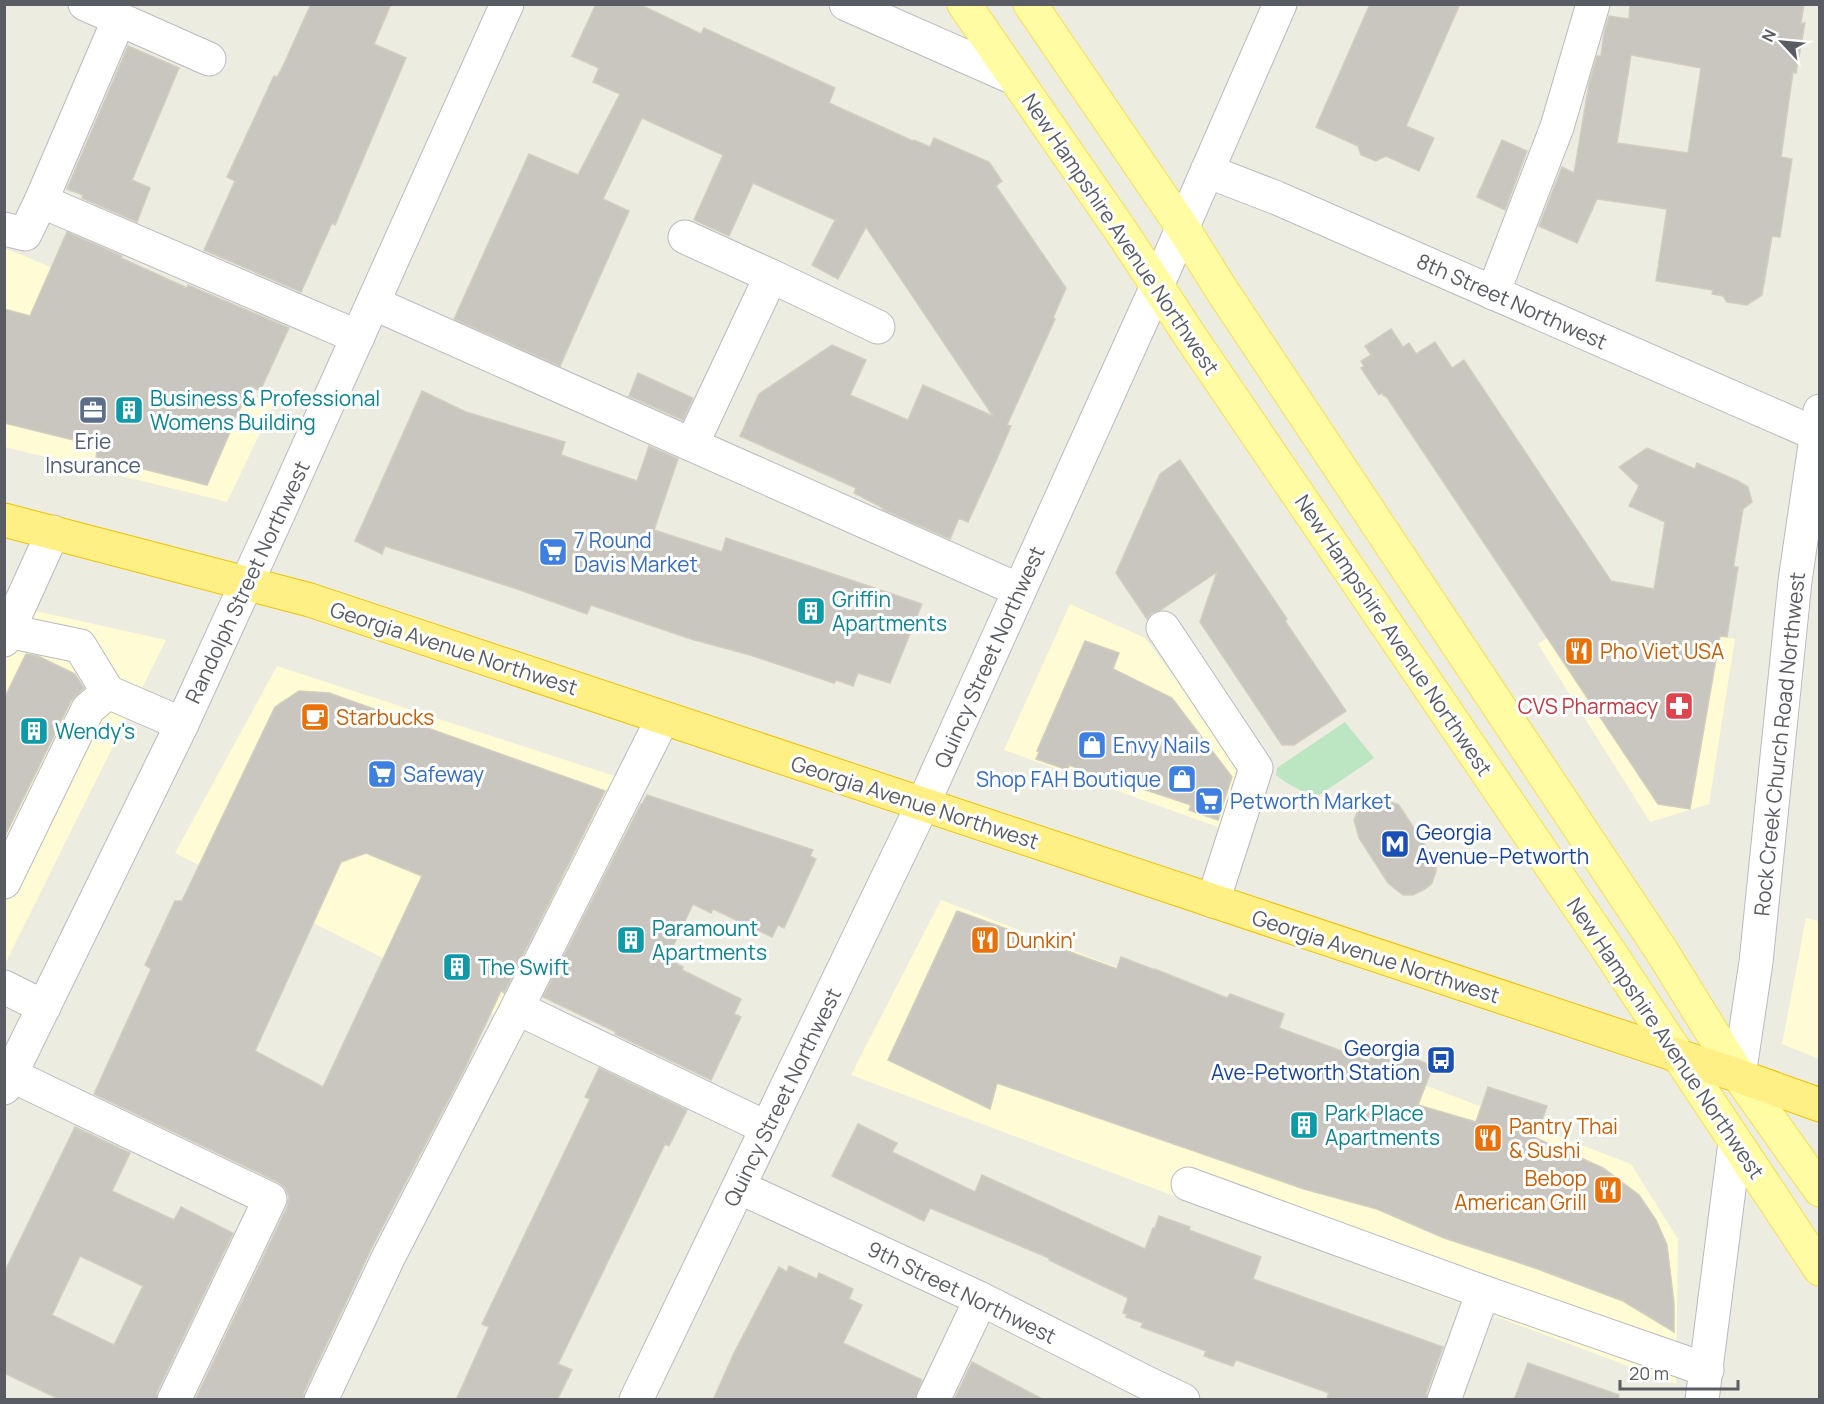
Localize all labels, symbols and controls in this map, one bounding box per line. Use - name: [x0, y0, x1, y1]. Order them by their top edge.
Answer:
- north arrow: [1752, 12, 1812, 72]
- text: N: [1756, 25, 1781, 45]
- street label: New Hampshire Avenue Northwest: [1016, 88, 1226, 380]
- street label: 8th Street Northwest: [1412, 246, 1612, 356]
- place label: Business & Professional Womens Building: [150, 384, 380, 436]
- office icon: Erie Insurance: [77, 394, 109, 426]
- building icon: Business & Professional Womens Building: [113, 394, 145, 426]
- place label: Erie Insurance: [45, 427, 141, 479]
- street label: Randolph Street Northwest: [178, 456, 316, 708]
- street label: New Hampshire Avenue Northwest: [1289, 489, 1499, 781]
- place label: 7 Round Davis Market: [574, 526, 698, 578]
- supermarket icon: 7 Round Davis Market: [537, 536, 569, 568]
- street label: Quincy Street Northwest: [927, 542, 1051, 772]
- street label: Rock Creek Church Road Northwest: [1747, 571, 1811, 917]
- place label: Griffin Apartments: [832, 585, 947, 637]
- street label: Georgia Avenue Northwest: [327, 595, 581, 701]
- building icon: Griffin Apartments: [795, 595, 827, 627]
- restaurant icon: Pho Viet USA: [1563, 635, 1595, 667]
- place label: Pho Viet USA: [1600, 637, 1724, 665]
- pharmacy icon: CVS Pharmacy: [1663, 690, 1695, 722]
- place label: CVS Pharmacy: [1518, 692, 1658, 720]
- cafe icon: Starbucks: [299, 701, 331, 733]
- place label: Starbucks: [336, 703, 434, 731]
- building icon: Wendy's: [18, 715, 50, 747]
- place label: Wendy's: [55, 717, 135, 745]
- shop icon: Envy Nails: [1076, 729, 1108, 761]
- place label: Envy Nails: [1113, 731, 1210, 759]
- street label: Georgia Avenue Northwest: [788, 749, 1042, 855]
- supermarket icon: Safeway: [366, 758, 398, 790]
- place label: Safeway: [403, 760, 484, 788]
- shop icon: Shop FAH Boutique: [1166, 763, 1198, 795]
- place label: Shop FAH Boutique: [976, 765, 1161, 793]
- supermarket icon: Petworth Market: [1193, 785, 1225, 817]
- place label: Petworth Market: [1230, 787, 1392, 815]
- place label: Georgia Avenue–Petworth: [1416, 818, 1589, 870]
- metro station icon: Georgia Avenue–Petworth: [1379, 828, 1411, 860]
- street label: New Hampshire Avenue Northwest: [1561, 892, 1771, 1184]
- street label: Georgia Avenue Northwest: [1249, 903, 1503, 1009]
- place label: Paramount Apartments: [652, 914, 767, 966]
- building icon: Paramount Apartments: [615, 924, 647, 956]
- restaurant icon: Dunkin': [969, 924, 1001, 956]
- place label: Dunkin': [1006, 926, 1077, 954]
- building icon: The Swift: [441, 951, 473, 983]
- place label: The Swift: [478, 953, 569, 981]
- street label: Quincy Street Northwest: [717, 983, 847, 1211]
- place label: Georgia Ave-Petworth Station: [1211, 1034, 1420, 1086]
- bus stop icon: Georgia Ave-Petworth Station: [1425, 1044, 1457, 1076]
- place label: Park Place Apartments: [1325, 1099, 1440, 1151]
- building icon: Park Place Apartments: [1288, 1109, 1320, 1141]
- place label: Pantry Thai & Sushi: [1509, 1112, 1618, 1164]
- restaurant icon: Pantry Thai & Sushi: [1472, 1122, 1504, 1154]
- place label: Bebop American Grill: [1454, 1164, 1587, 1216]
- restaurant icon: Bebop American Grill: [1592, 1174, 1624, 1206]
- street label: 9th Street Northwest: [863, 1234, 1061, 1350]
- scale bar: [1620, 1353, 1738, 1391]
- text: 20 m: [1629, 1361, 1669, 1385]

